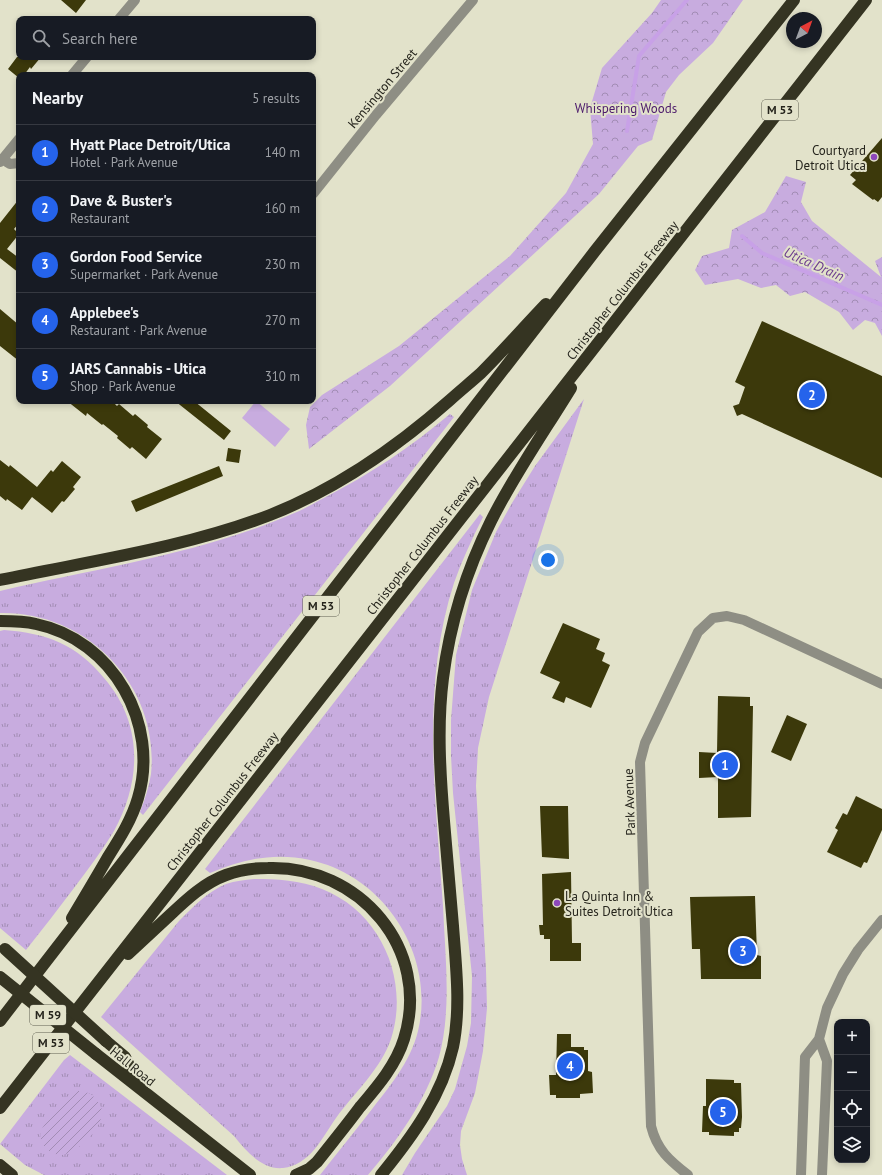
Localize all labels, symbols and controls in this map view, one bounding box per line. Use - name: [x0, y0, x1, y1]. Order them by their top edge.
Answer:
- north arrow: [786, 12, 822, 48]
- search box: [16, 16, 316, 60]
- icon: search: [30, 27, 52, 49]
- text: Search here: [62, 29, 138, 48]
- street label: Kensington Street: [344, 44, 421, 132]
- text: Nearby: [32, 87, 83, 109]
- text: 5 results: [252, 90, 300, 107]
- park label: Whispering Woods: [575, 100, 677, 117]
- road number: M 53: [762, 100, 798, 120]
- text: Hyatt Place Detroit/Utica: [70, 135, 231, 154]
- place label: Courtyard Detroit Utica: [795, 142, 866, 174]
- text: 1: [41, 144, 49, 161]
- text: 140 m: [265, 144, 300, 161]
- marker: Courtyard Detroit Utica: [869, 152, 879, 162]
- text: Hotel · Park Avenue: [70, 154, 178, 171]
- text: Dave & Buster's: [70, 191, 172, 210]
- text: 2: [41, 200, 49, 217]
- text: 160 m: [265, 200, 300, 217]
- text: Restaurant: [70, 210, 129, 227]
- street label: Christopher Columbus Freeway: [563, 217, 682, 363]
- water label: Utica Drain: [781, 243, 847, 285]
- text: Gordon Food Service: [70, 247, 202, 266]
- text: 3: [41, 256, 49, 273]
- text: 230 m: [265, 256, 300, 273]
- text: Supermarket · Park Avenue: [70, 266, 218, 283]
- text: Applebee's: [70, 303, 139, 322]
- text: 4: [41, 312, 49, 329]
- text: 270 m: [265, 312, 300, 329]
- text: Restaurant · Park Avenue: [70, 322, 207, 339]
- text: JARS Cannabis - Utica: [70, 359, 206, 378]
- text: 5: [41, 368, 49, 385]
- text: 310 m: [265, 368, 300, 385]
- text: Shop · Park Avenue: [70, 378, 176, 395]
- pin: 2: [799, 380, 825, 410]
- street label: Christopher Columbus Freeway: [363, 472, 482, 618]
- your location: [538, 550, 558, 570]
- road number: M 53: [303, 596, 339, 616]
- street label: Christopher Columbus Freeway: [163, 728, 282, 874]
- pin: 1: [712, 750, 738, 780]
- street label: Park Avenue: [620, 768, 639, 836]
- place label: La Quinta Inn & Suites Detroit Utica: [565, 888, 673, 920]
- marker: La Quinta Inn & Suites Detroit Utica: [552, 898, 562, 908]
- pin: 3: [730, 936, 756, 966]
- road number: M 59: [30, 1005, 66, 1025]
- map controls: [834, 1019, 870, 1163]
- button: +: [834, 1019, 870, 1055]
- road number: M 53: [33, 1033, 69, 1053]
- street label: Hall Road: [106, 1043, 159, 1090]
- pin: 4: [557, 1051, 583, 1081]
- button: −: [834, 1055, 870, 1091]
- button: locate: [834, 1091, 870, 1127]
- pin: 5: [710, 1097, 736, 1127]
- button: layers: [834, 1127, 870, 1163]

